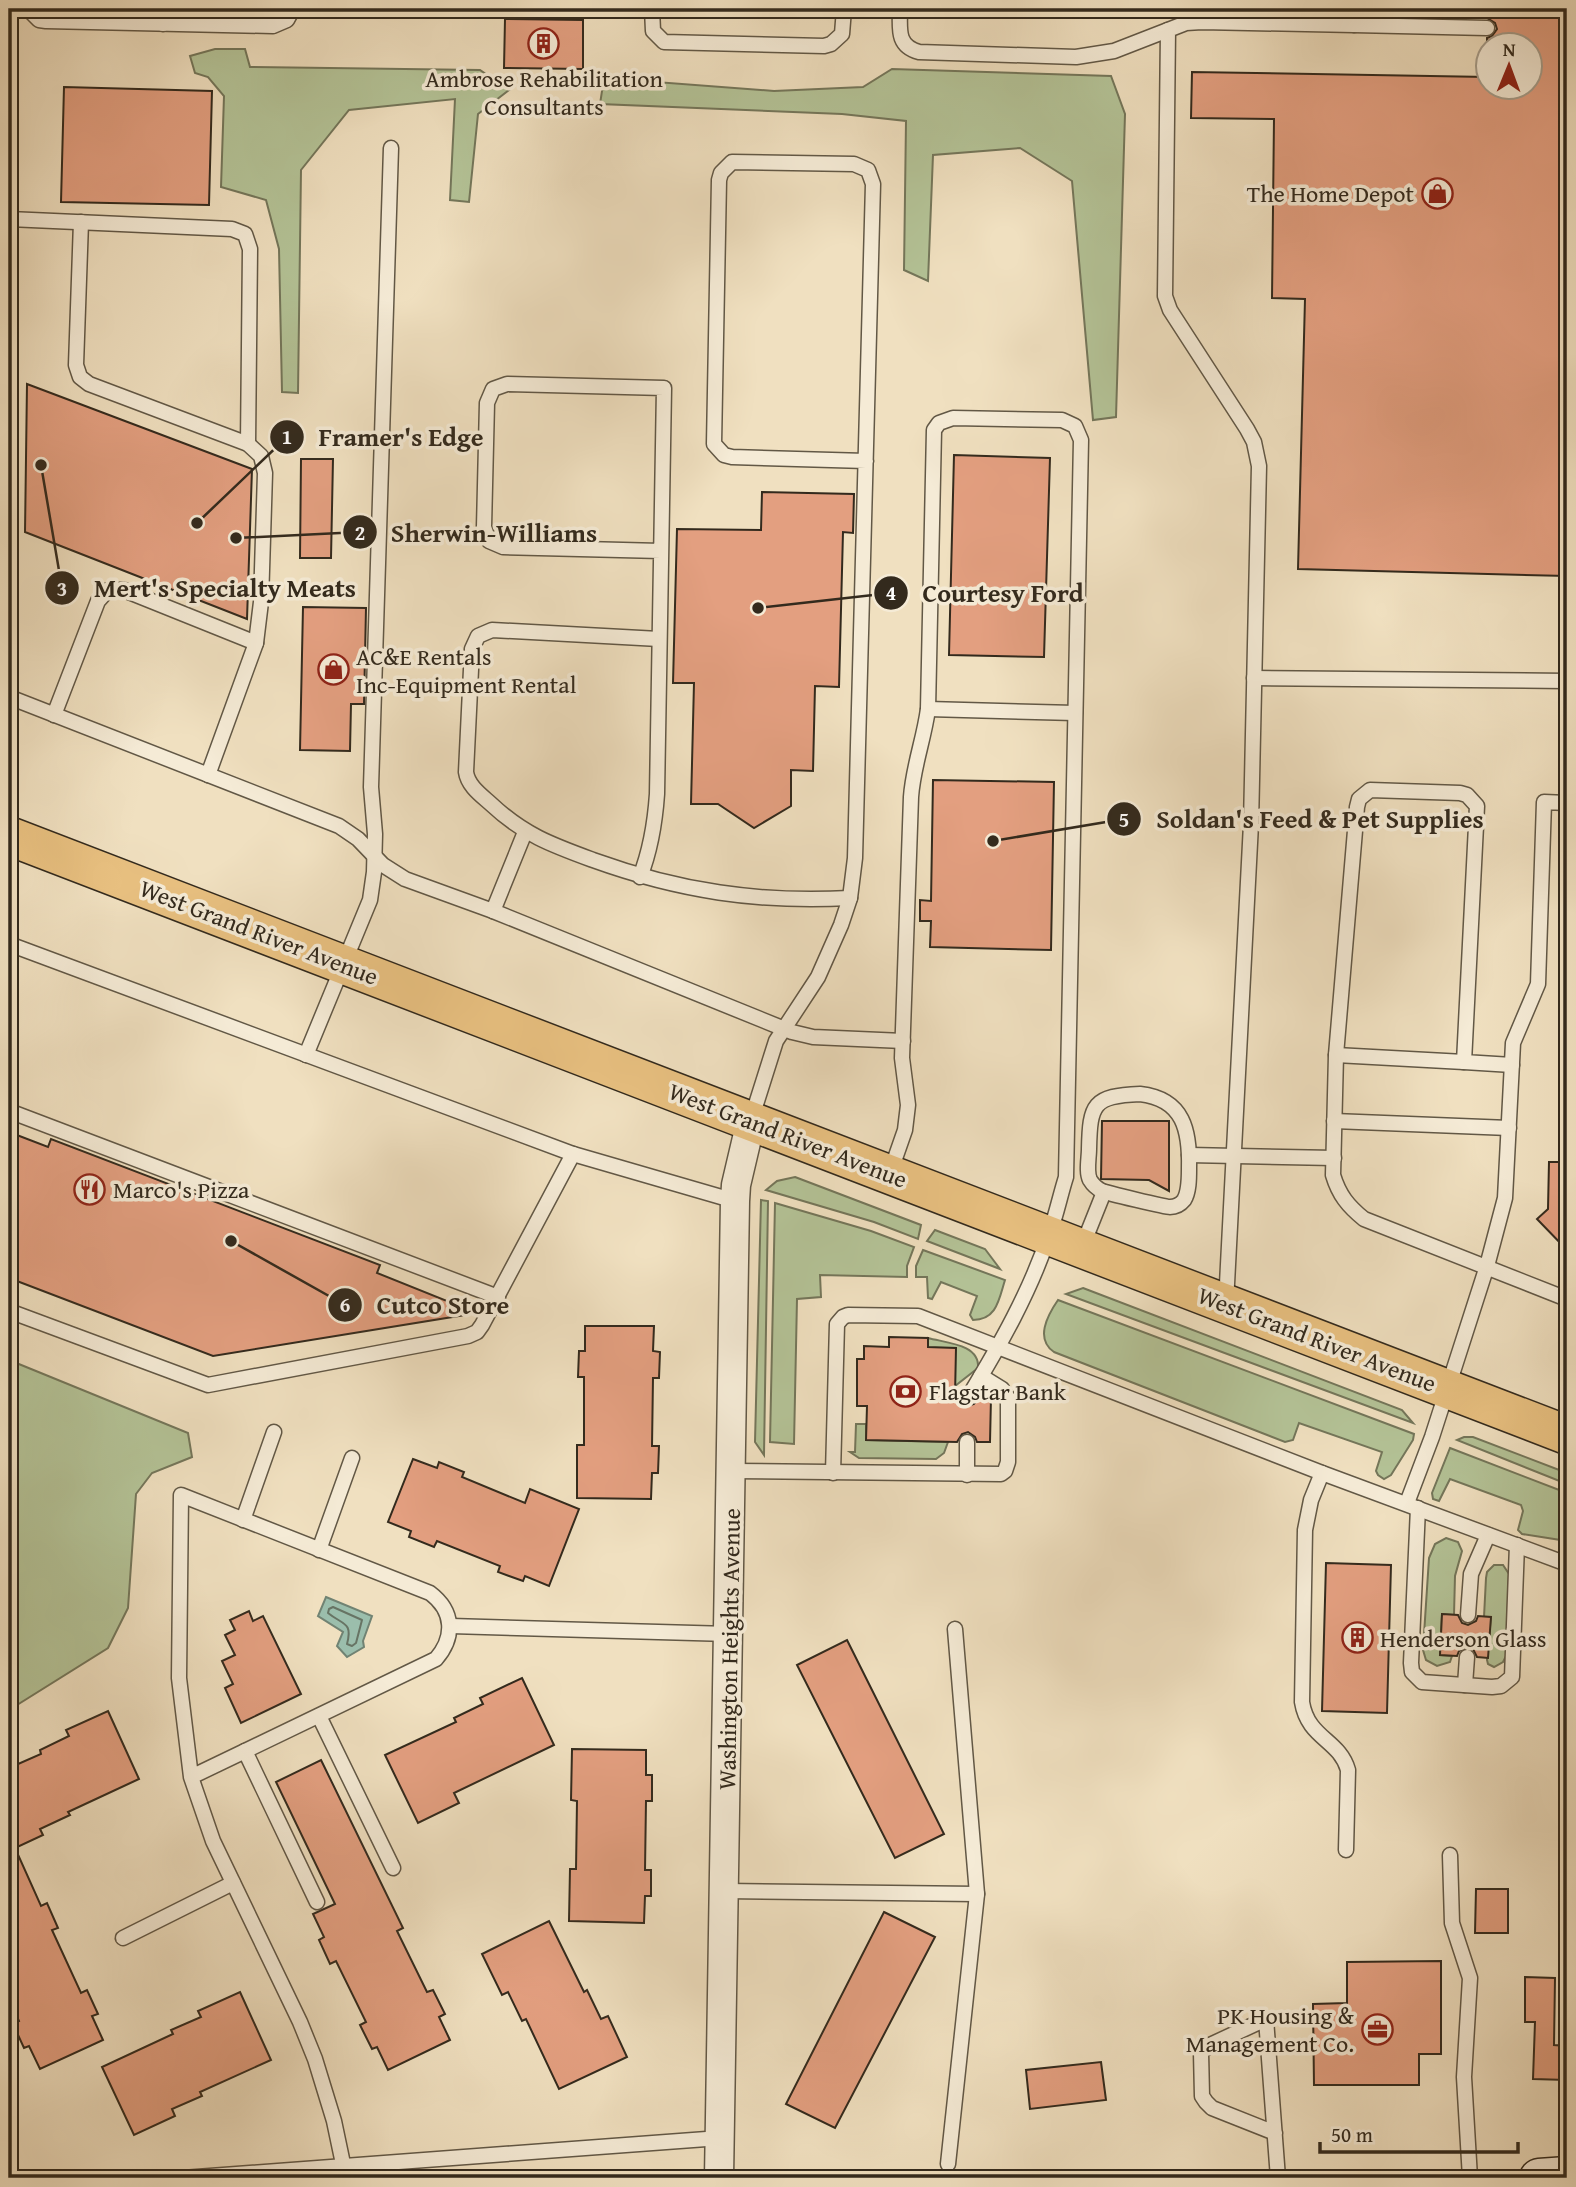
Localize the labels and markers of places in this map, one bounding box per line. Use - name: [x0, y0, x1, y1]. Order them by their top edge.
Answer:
- building icon: Ambrose Rehabilitation Consultants: [527, 27, 561, 61]
- place label: Ambrose Rehabilitation Consultants: [425, 61, 663, 124]
- place label: The Home Depot: [1247, 176, 1415, 211]
- shop icon: The Home Depot: [1420, 176, 1454, 210]
- callout: Framer's Edge: [269, 413, 497, 460]
- callout: Sherwin-Williams: [342, 509, 612, 556]
- callout: Mert's Specialty Meats: [45, 565, 370, 612]
- callout: Courtesy Ford: [873, 569, 1097, 616]
- place label: AC&E Rentals Inc-Equipment Rental: [356, 639, 577, 702]
- shop icon: AC&E Rentals Inc-Equipment Rental: [316, 653, 350, 687]
- callout: Soldan's Feed & Pet Supplies: [1107, 796, 1498, 843]
- restaurant icon: Marco's Pizza: [73, 1172, 107, 1206]
- place label: Marco's Pizza: [113, 1172, 250, 1207]
- callout: Cutco Store: [328, 1281, 523, 1328]
- bank icon: Flagstar Bank: [889, 1374, 923, 1408]
- place label: Flagstar Bank: [929, 1374, 1067, 1409]
- building icon: Henderson Glass: [1340, 1621, 1374, 1655]
- place label: Henderson Glass: [1380, 1621, 1546, 1656]
- place label: PK Housing & Management Co.: [1186, 1998, 1355, 2061]
- office icon: PK Housing & Management Co.: [1360, 2012, 1394, 2046]

